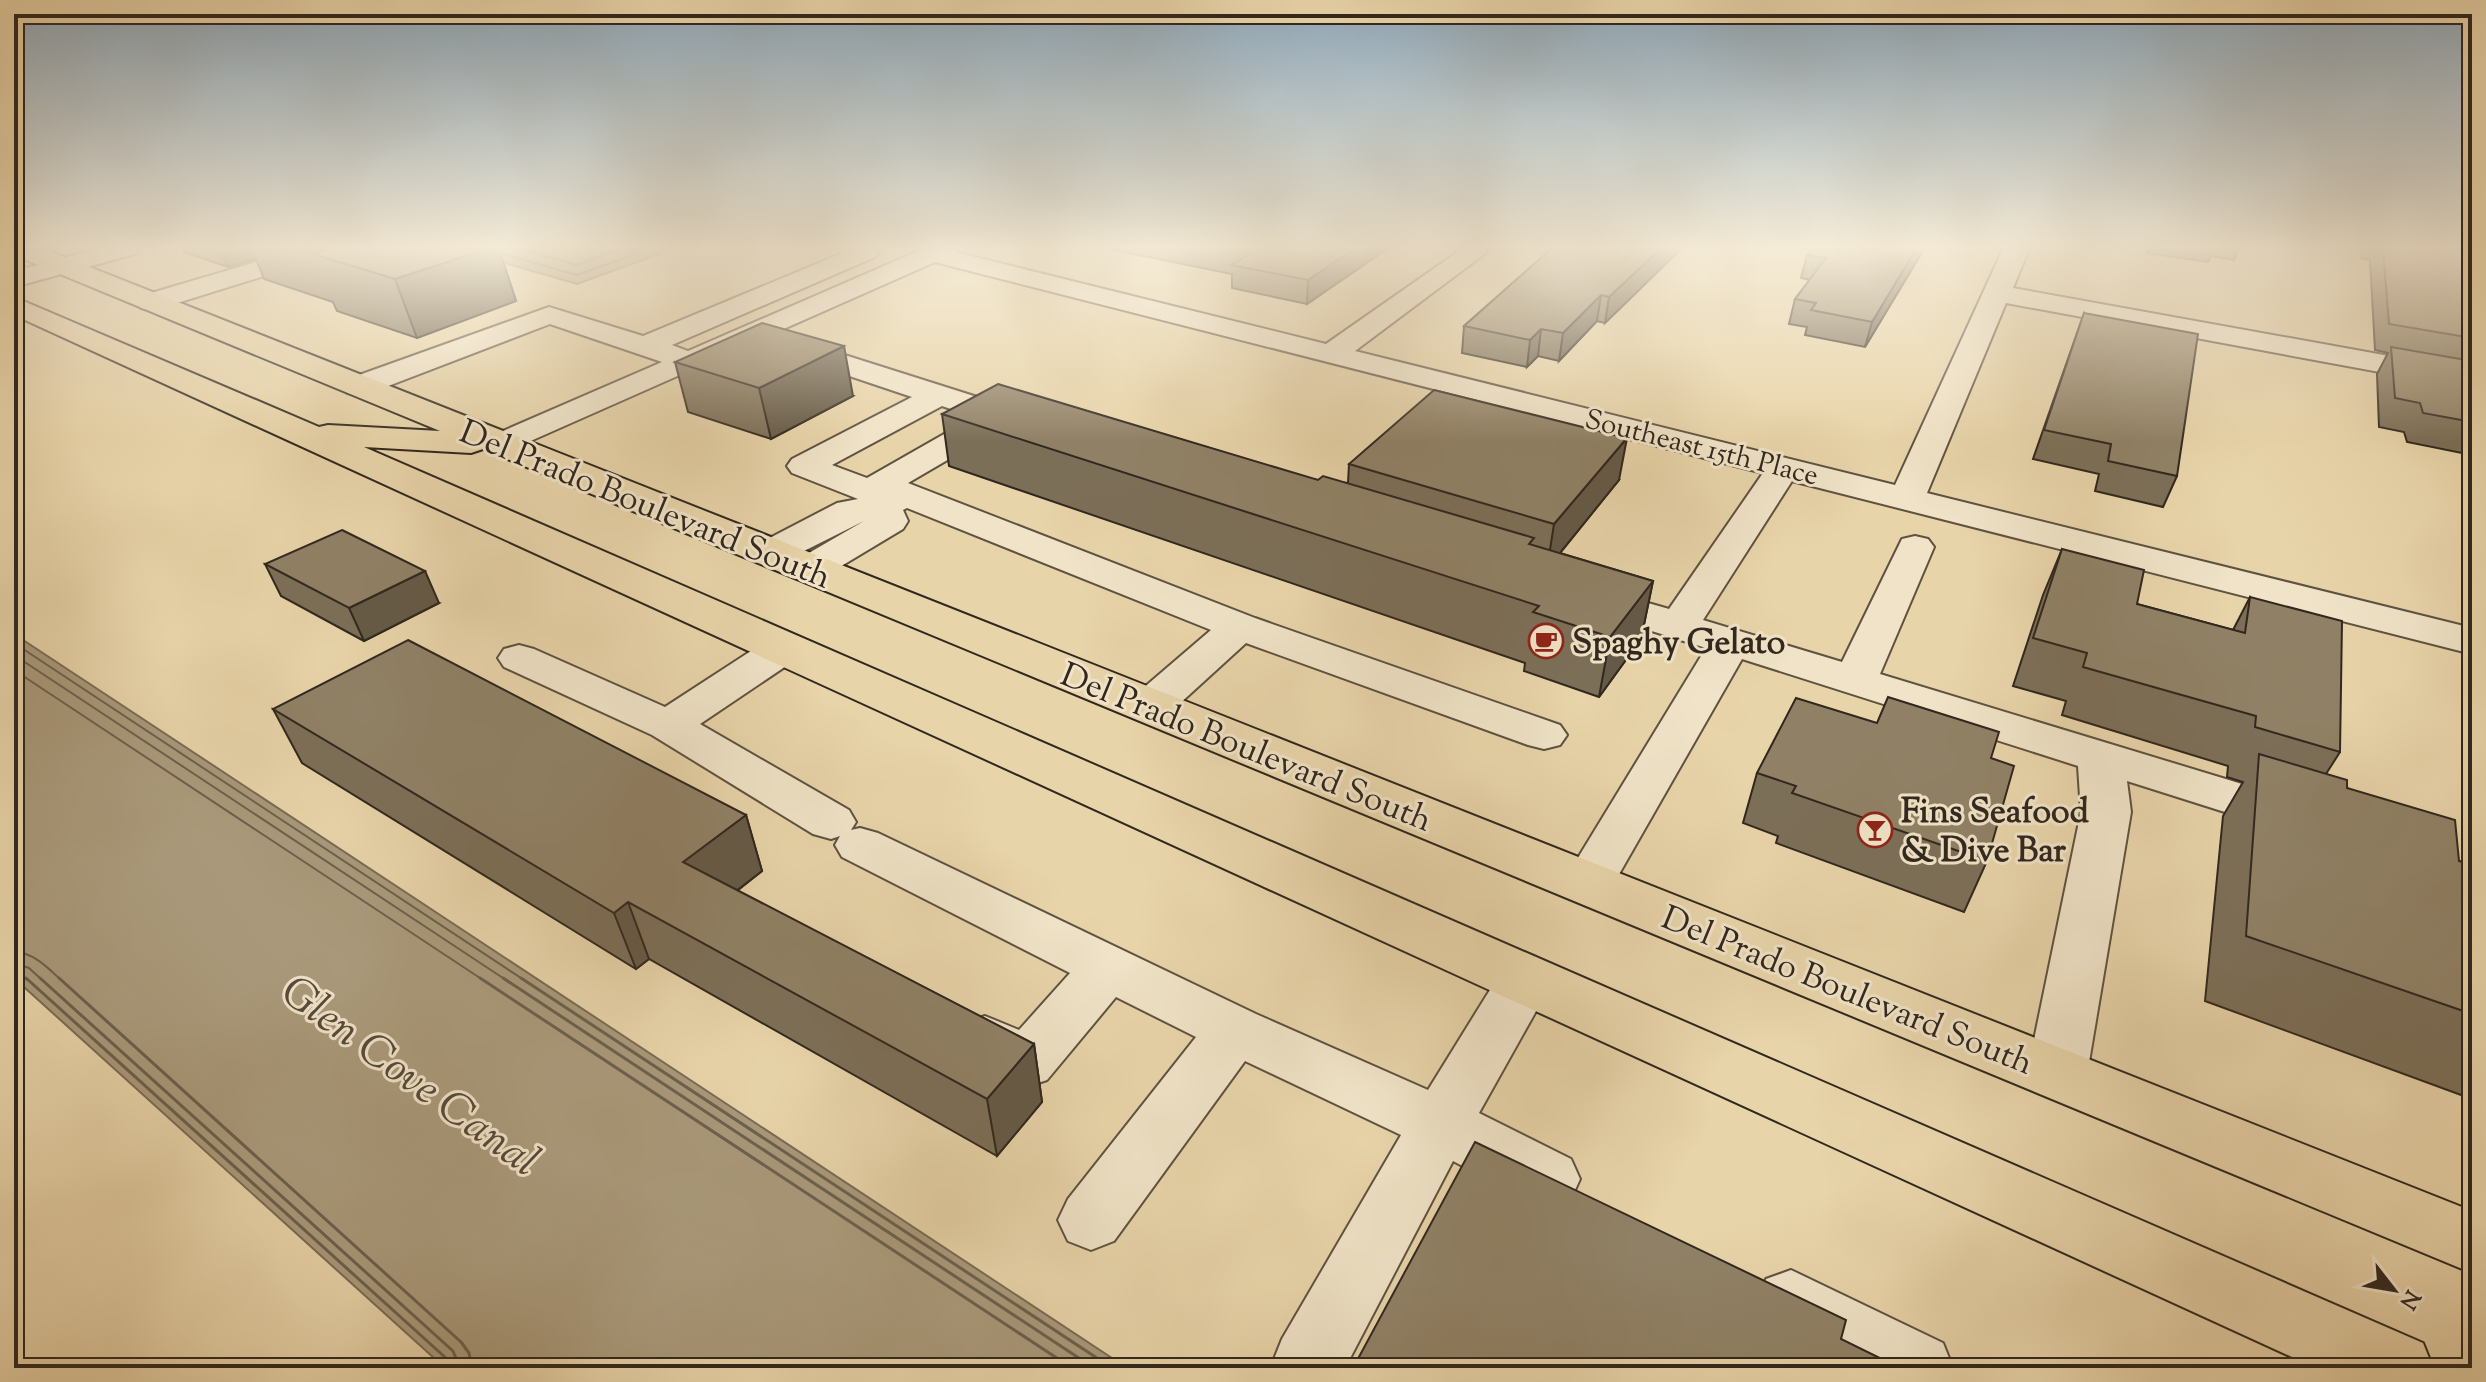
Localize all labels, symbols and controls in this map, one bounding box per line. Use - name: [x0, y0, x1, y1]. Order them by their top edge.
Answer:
- street label: Southeast 15th Place: [1580, 401, 1822, 497]
- street label: Del Prado Boulevard South: [451, 409, 838, 603]
- place label: Spaghy Gelato: [1572, 620, 1785, 669]
- cafe icon: Spaghy Gelato: [1527, 622, 1565, 660]
- street label: Del Prado Boulevard South: [1052, 652, 1439, 846]
- place label: Fins Seafood & Dive Bar: [1901, 789, 2090, 877]
- bar icon: Fins Seafood & Dive Bar: [1856, 811, 1894, 849]
- street label: Del Prado Boulevard South: [1653, 895, 2040, 1089]
- water label: Glen Cove Canal: [266, 963, 551, 1194]
- north arrow: [2354, 1250, 2434, 1330]
- text: N: [2390, 1283, 2427, 1315]

